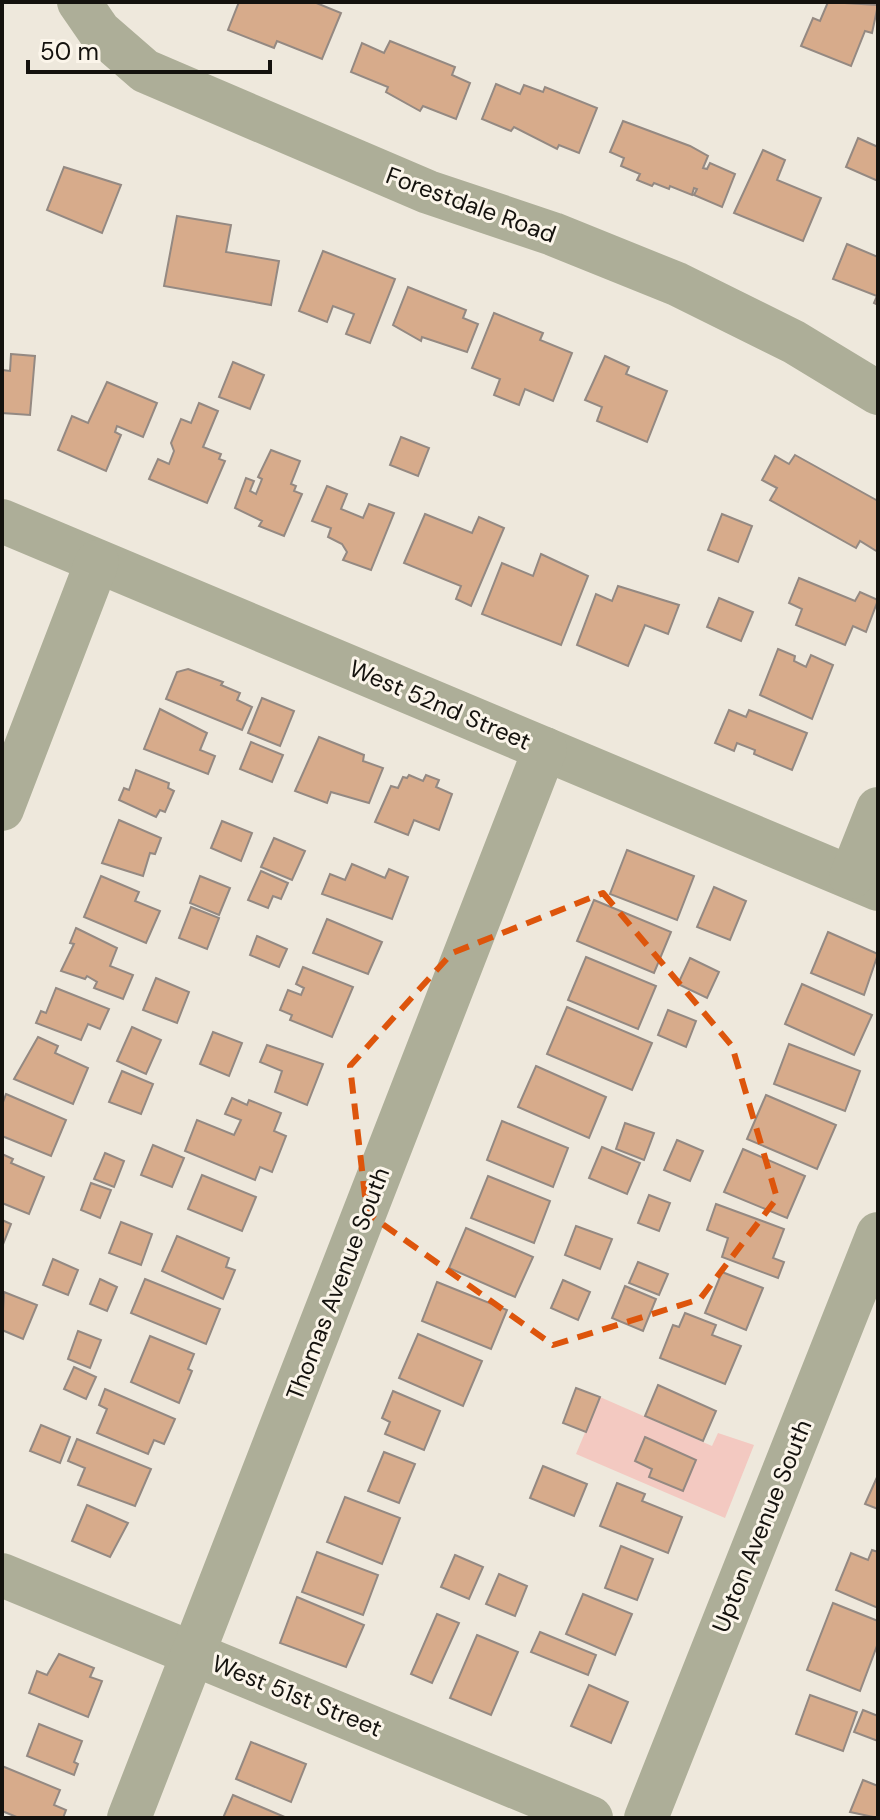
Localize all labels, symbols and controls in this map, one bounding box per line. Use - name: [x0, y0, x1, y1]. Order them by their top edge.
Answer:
- scale bar: [28, 24, 270, 74]
- text: 50 m: [40, 36, 99, 67]
- street label: Forestdale Road: [382, 159, 560, 250]
- street label: West 52nd Street: [345, 652, 536, 757]
- street label: Thomas Avenue South: [279, 1163, 396, 1405]
- street label: Upton Avenue South: [705, 1415, 818, 1637]
- street label: West 51st Street: [208, 1647, 387, 1744]

